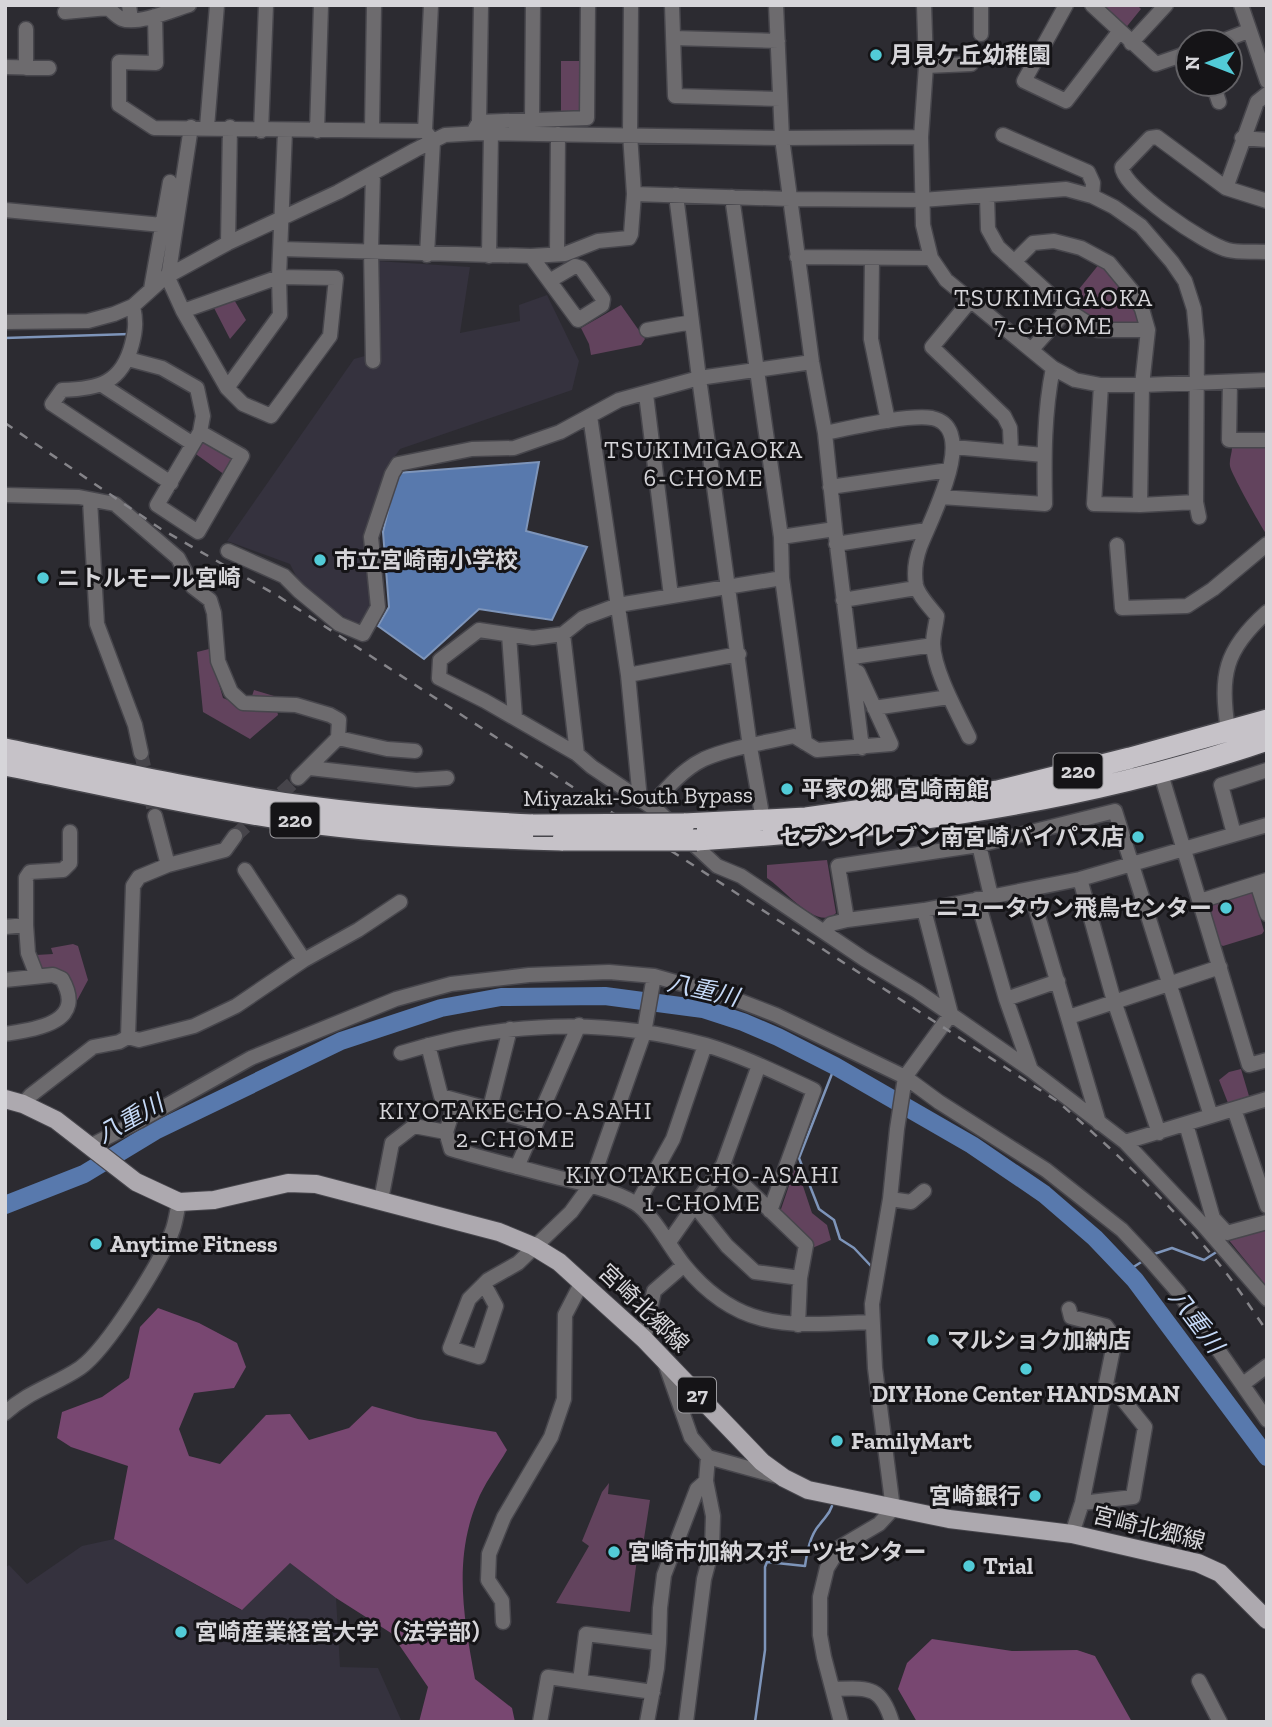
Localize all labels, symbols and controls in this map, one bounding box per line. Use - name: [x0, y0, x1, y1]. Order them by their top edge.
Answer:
- north arrow: [1174, 28, 1244, 98]
- place label: 月見ケ丘幼稚園: [890, 41, 1051, 69]
- marker: 月見ケ丘幼稚園: [868, 47, 884, 63]
- text: N: [1181, 56, 1204, 70]
- district label: TSUKIMIGAOKA 7-CHOME: [954, 283, 1154, 340]
- district label: TSUKIMIGAOKA 6-CHOME: [604, 435, 804, 492]
- place label: 市立宮崎南小学校: [334, 546, 518, 574]
- marker: 市立宮崎南小学校: [312, 552, 328, 568]
- place label: ニトルモール宮崎: [57, 564, 241, 592]
- marker: ニトルモール宮崎: [35, 570, 51, 586]
- road number: 220: [1054, 754, 1102, 788]
- place label: 平家の郷 宮崎南館: [801, 775, 989, 803]
- street label: Miyazaki-South Bypass: [523, 780, 753, 812]
- marker: 平家の郷 宮崎南館: [779, 781, 795, 797]
- road number: 220: [270, 802, 320, 838]
- place label: セブンイレブン南宮崎バイパス店: [779, 823, 1124, 851]
- marker: セブンイレブン南宮崎バイパス店: [1130, 829, 1146, 845]
- place label: ニュータウン飛鳥センター: [936, 894, 1212, 922]
- marker: ニュータウン飛鳥センター: [1218, 900, 1234, 916]
- water label: 八重川: [665, 967, 744, 1012]
- water label: 八重川: [91, 1087, 171, 1149]
- district label: KIYOTAKECHO-ASAHI 2-CHOME: [379, 1096, 653, 1153]
- district label: KIYOTAKECHO-ASAHI 1-CHOME: [566, 1160, 840, 1217]
- place label: Anytime Fitness: [110, 1230, 278, 1258]
- marker: Anytime Fitness: [88, 1236, 104, 1252]
- street label: 宮崎北郷線: [593, 1258, 695, 1358]
- water label: 八重川: [1163, 1283, 1231, 1361]
- place label: マルショク加納店: [947, 1326, 1131, 1354]
- marker: マルショク加納店: [925, 1332, 941, 1348]
- marker: DIY Hone Center HANDSMAN: [1018, 1361, 1034, 1377]
- road number: 27: [678, 1378, 716, 1412]
- place label: DIY Hone Center HANDSMAN: [872, 1380, 1180, 1408]
- place label: FamilyMart: [851, 1427, 972, 1455]
- marker: FamilyMart: [829, 1433, 845, 1449]
- place label: 宮崎銀行: [929, 1482, 1021, 1510]
- marker: 宮崎銀行: [1027, 1488, 1043, 1504]
- street label: 宮崎北郷線: [1090, 1501, 1208, 1555]
- place label: 宮崎市加納スポーツセンター: [628, 1538, 927, 1566]
- marker: 宮崎市加納スポーツセンター: [606, 1544, 622, 1560]
- place label: Trial: [983, 1552, 1034, 1580]
- marker: Trial: [961, 1558, 977, 1574]
- place label: 宮崎産業経営大学（法学部）: [195, 1618, 494, 1646]
- marker: 宮崎産業経営大学（法学部）: [173, 1624, 189, 1640]

